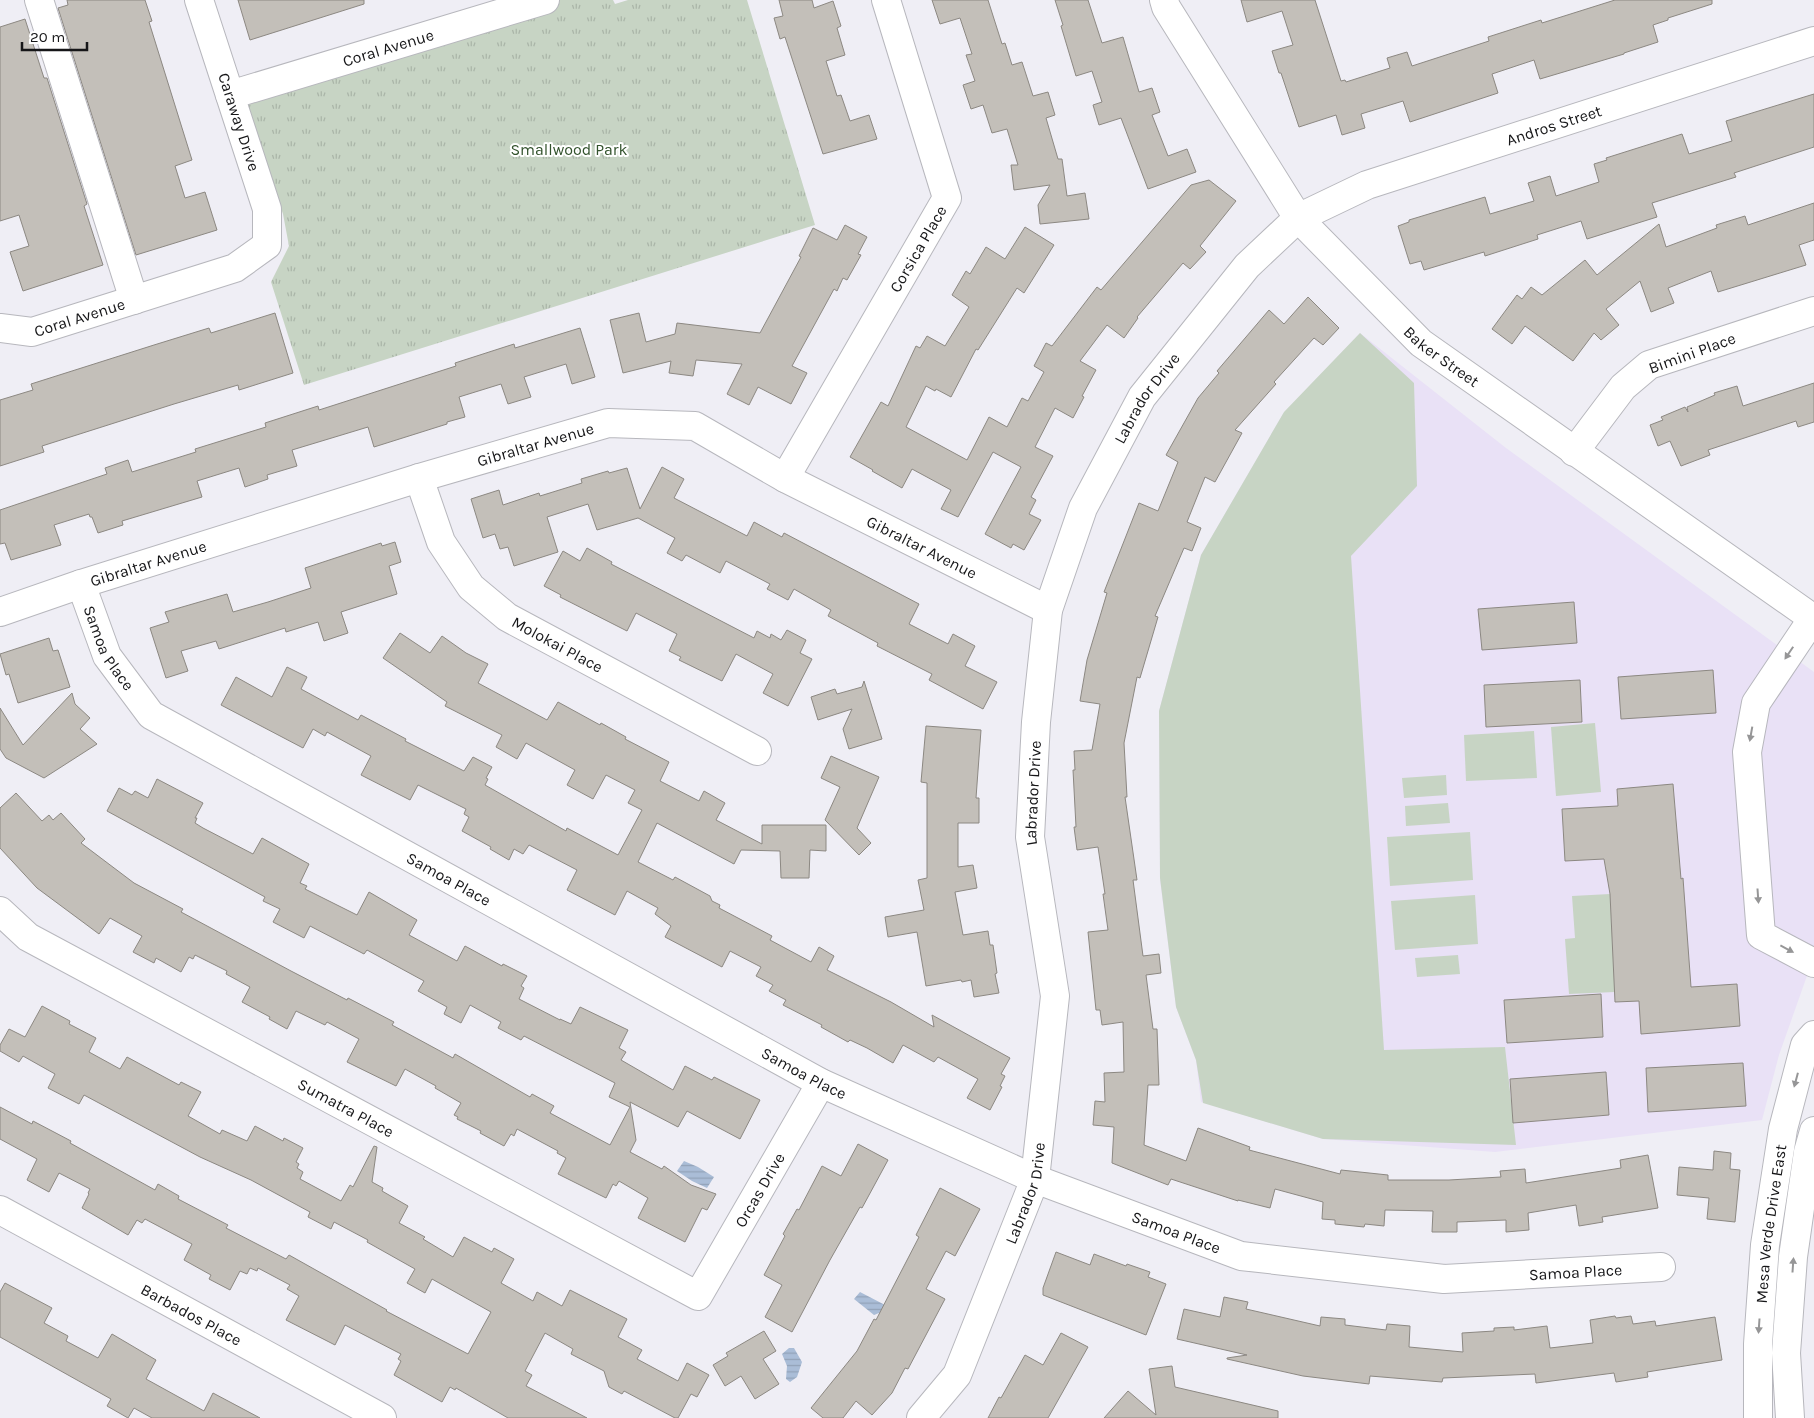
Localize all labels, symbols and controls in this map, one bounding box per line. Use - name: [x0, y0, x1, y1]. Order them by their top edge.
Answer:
- scale bar: [22, 20, 88, 52]
- street label: Coral Avenue: [340, 25, 436, 70]
- text: 20 m: [30, 28, 65, 46]
- street label: Caraway Drive: [214, 70, 264, 174]
- street label: Andros Street: [1504, 101, 1604, 149]
- park label: Smallwood Park: [510, 140, 628, 159]
- street label: Corsica Place: [885, 202, 950, 295]
- street label: Coral Avenue: [32, 294, 127, 340]
- street label: Baker Street: [1400, 322, 1483, 391]
- street label: Bimini Place: [1646, 328, 1738, 378]
- street label: Labrador Drive: [1110, 349, 1183, 447]
- street label: Gibraltar Avenue: [475, 418, 596, 470]
- street label: Gibraltar Avenue: [864, 511, 980, 582]
- street label: Gibraltar Avenue: [88, 536, 209, 590]
- street label: Samoa Place: [80, 603, 139, 694]
- street label: Molokai Place: [509, 612, 606, 676]
- one-way arrow: [1784, 646, 1794, 660]
- one-way arrow: [1746, 726, 1754, 742]
- street label: Labrador Drive: [1020, 740, 1045, 847]
- street label: Samoa Place: [403, 848, 494, 909]
- one-way arrow: [1754, 888, 1762, 904]
- one-way arrow: [1780, 945, 1795, 953]
- street label: Samoa Place: [758, 1043, 850, 1103]
- one-way arrow: [1792, 1072, 1800, 1087]
- street label: Sumatra Place: [295, 1074, 397, 1141]
- street label: Labrador Drive: [1001, 1141, 1048, 1246]
- street label: Mesa Verde Drive East: [1751, 1143, 1790, 1304]
- street label: Orcas Drive: [730, 1149, 788, 1230]
- street label: Samoa Place: [1129, 1207, 1223, 1257]
- one-way arrow: [1789, 1256, 1797, 1272]
- street label: Samoa Place: [1528, 1260, 1623, 1284]
- street label: Barbados Place: [138, 1279, 245, 1349]
- one-way arrow: [1755, 1318, 1763, 1334]

